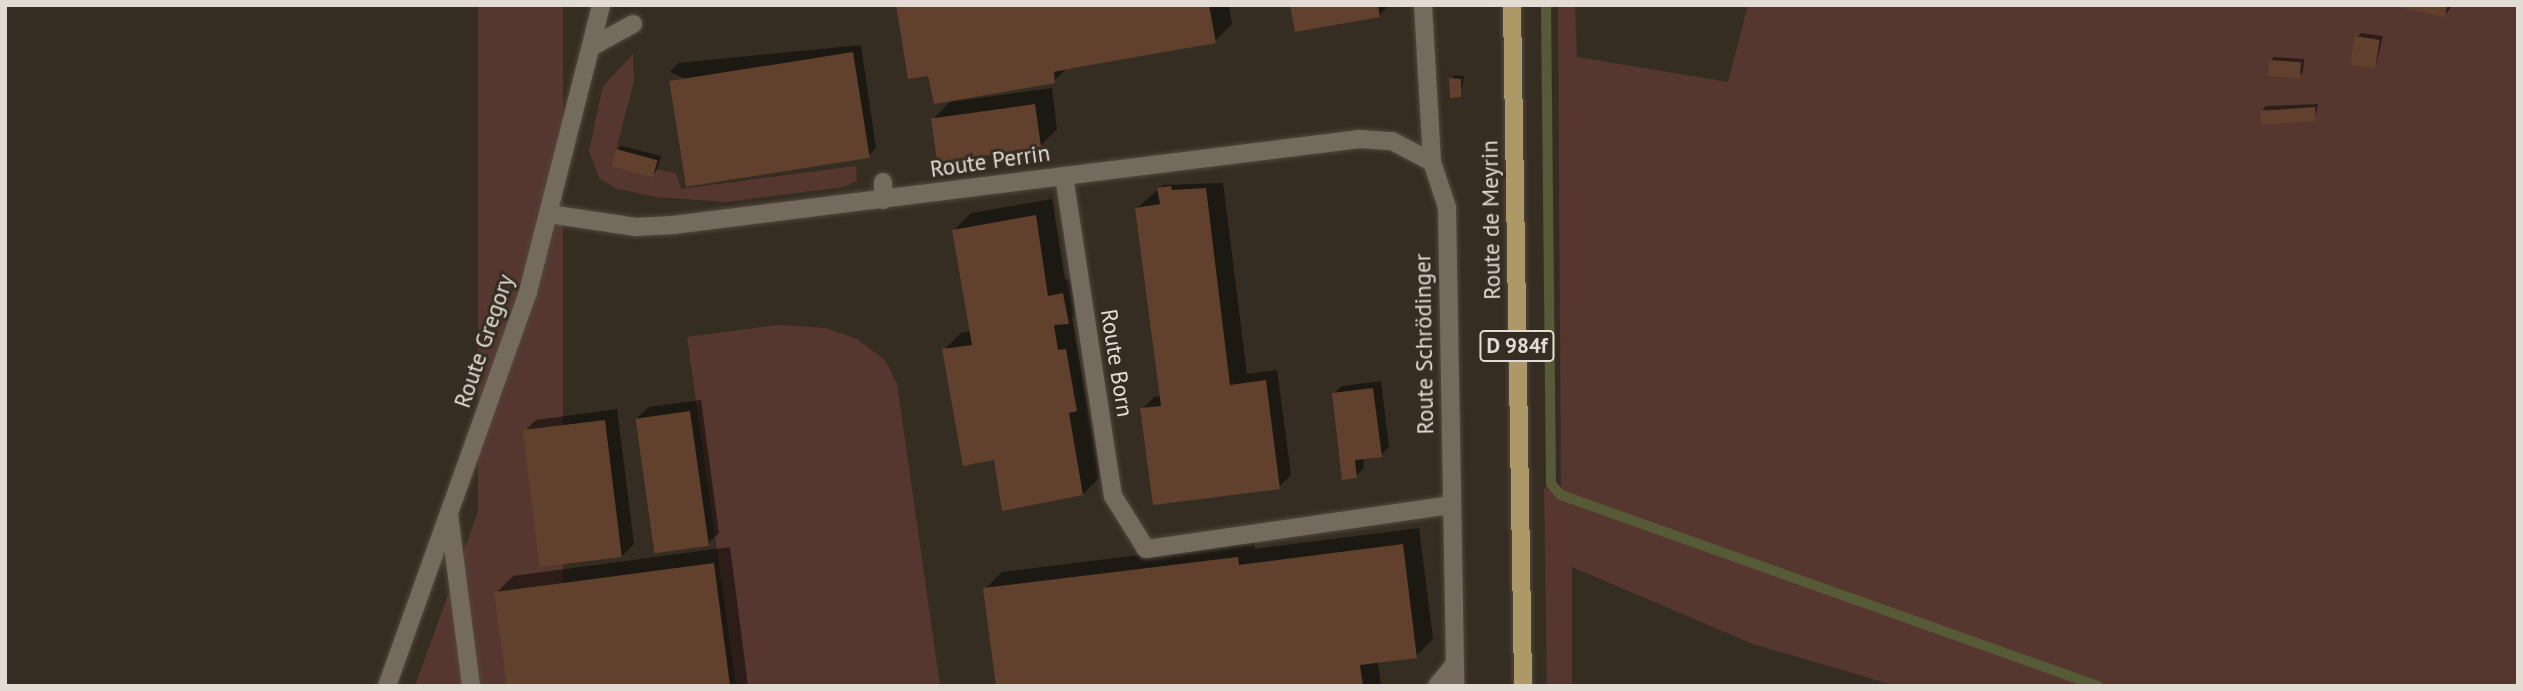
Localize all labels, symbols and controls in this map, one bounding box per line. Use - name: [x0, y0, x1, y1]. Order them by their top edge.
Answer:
- street label: Route Perrin: [928, 139, 1052, 183]
- street label: Route de Meyrin: [1476, 140, 1506, 300]
- street label: Route Schrödinger: [1409, 253, 1439, 435]
- street label: Route Gregory: [448, 271, 520, 411]
- street label: Route Born: [1095, 307, 1139, 419]
- road number: D 984f: [1478, 328, 1556, 364]

